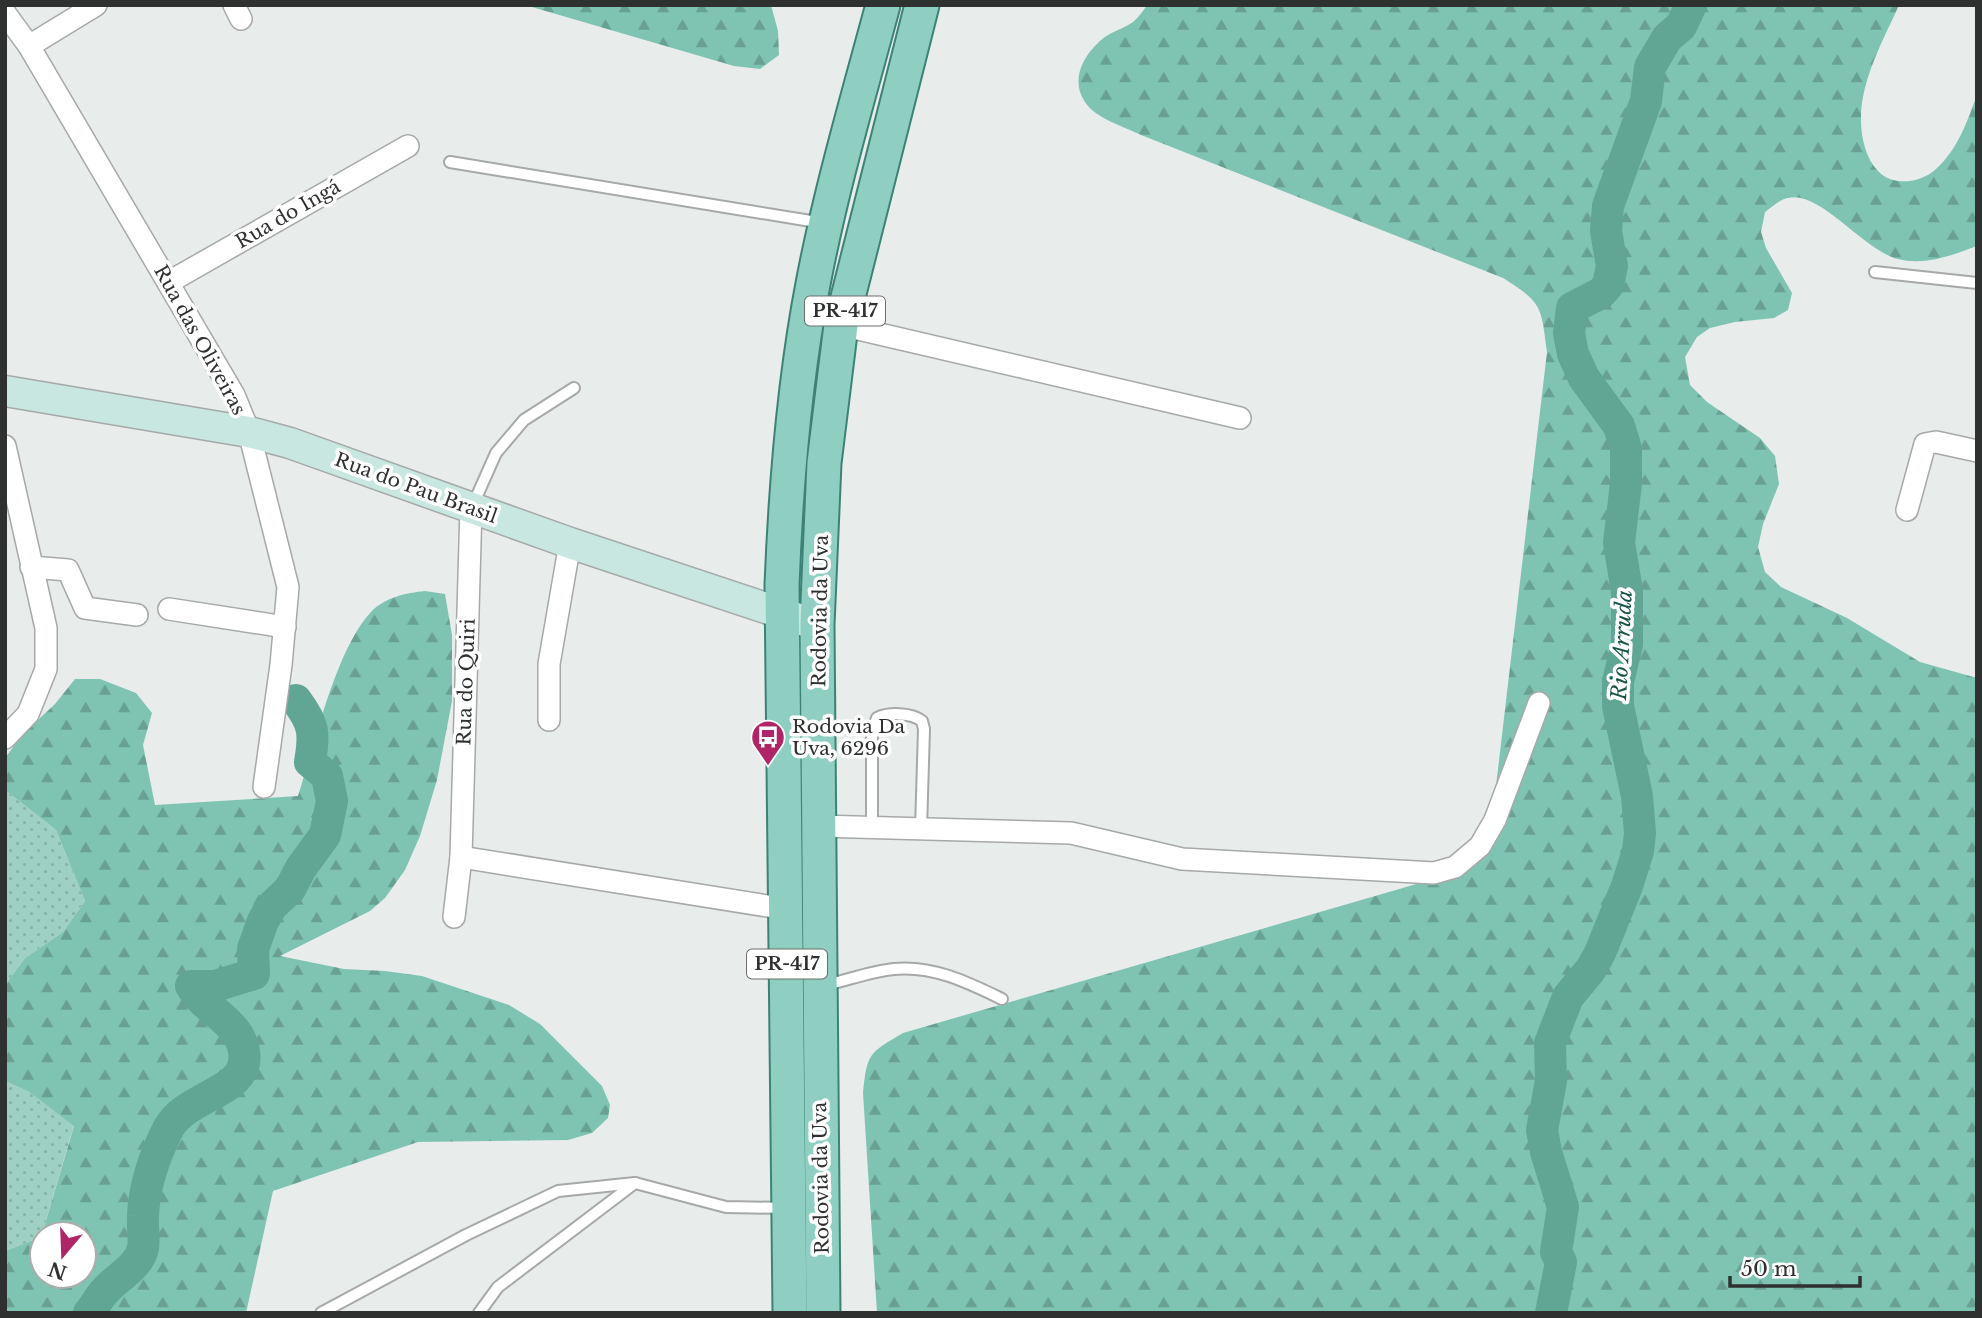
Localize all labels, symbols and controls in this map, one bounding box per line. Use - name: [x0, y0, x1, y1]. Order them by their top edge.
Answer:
- street label: Rua do Ingá: [232, 175, 345, 253]
- street label: Rua das Oliveiras: [149, 261, 251, 419]
- road number: PR-417: [805, 296, 885, 326]
- street label: Rua do Pau Brasil: [332, 448, 500, 528]
- street label: Rodovia da Uva: [807, 534, 833, 687]
- water label: Rio Arruda: [1606, 589, 1638, 702]
- street label: Rua do Quiri: [452, 618, 480, 746]
- place label: Rodovia Da Uva, 6296: [792, 715, 906, 760]
- bus stop icon: Rodovia Da Uva, 6296: [749, 718, 787, 767]
- road number: PR-417: [747, 950, 827, 979]
- street label: Rodovia da Uva: [808, 1101, 834, 1254]
- north arrow: [28, 1220, 98, 1290]
- scale bar: [1730, 1244, 1860, 1288]
- text: 50 m: [1741, 1256, 1797, 1282]
- text: N: [45, 1257, 70, 1284]

